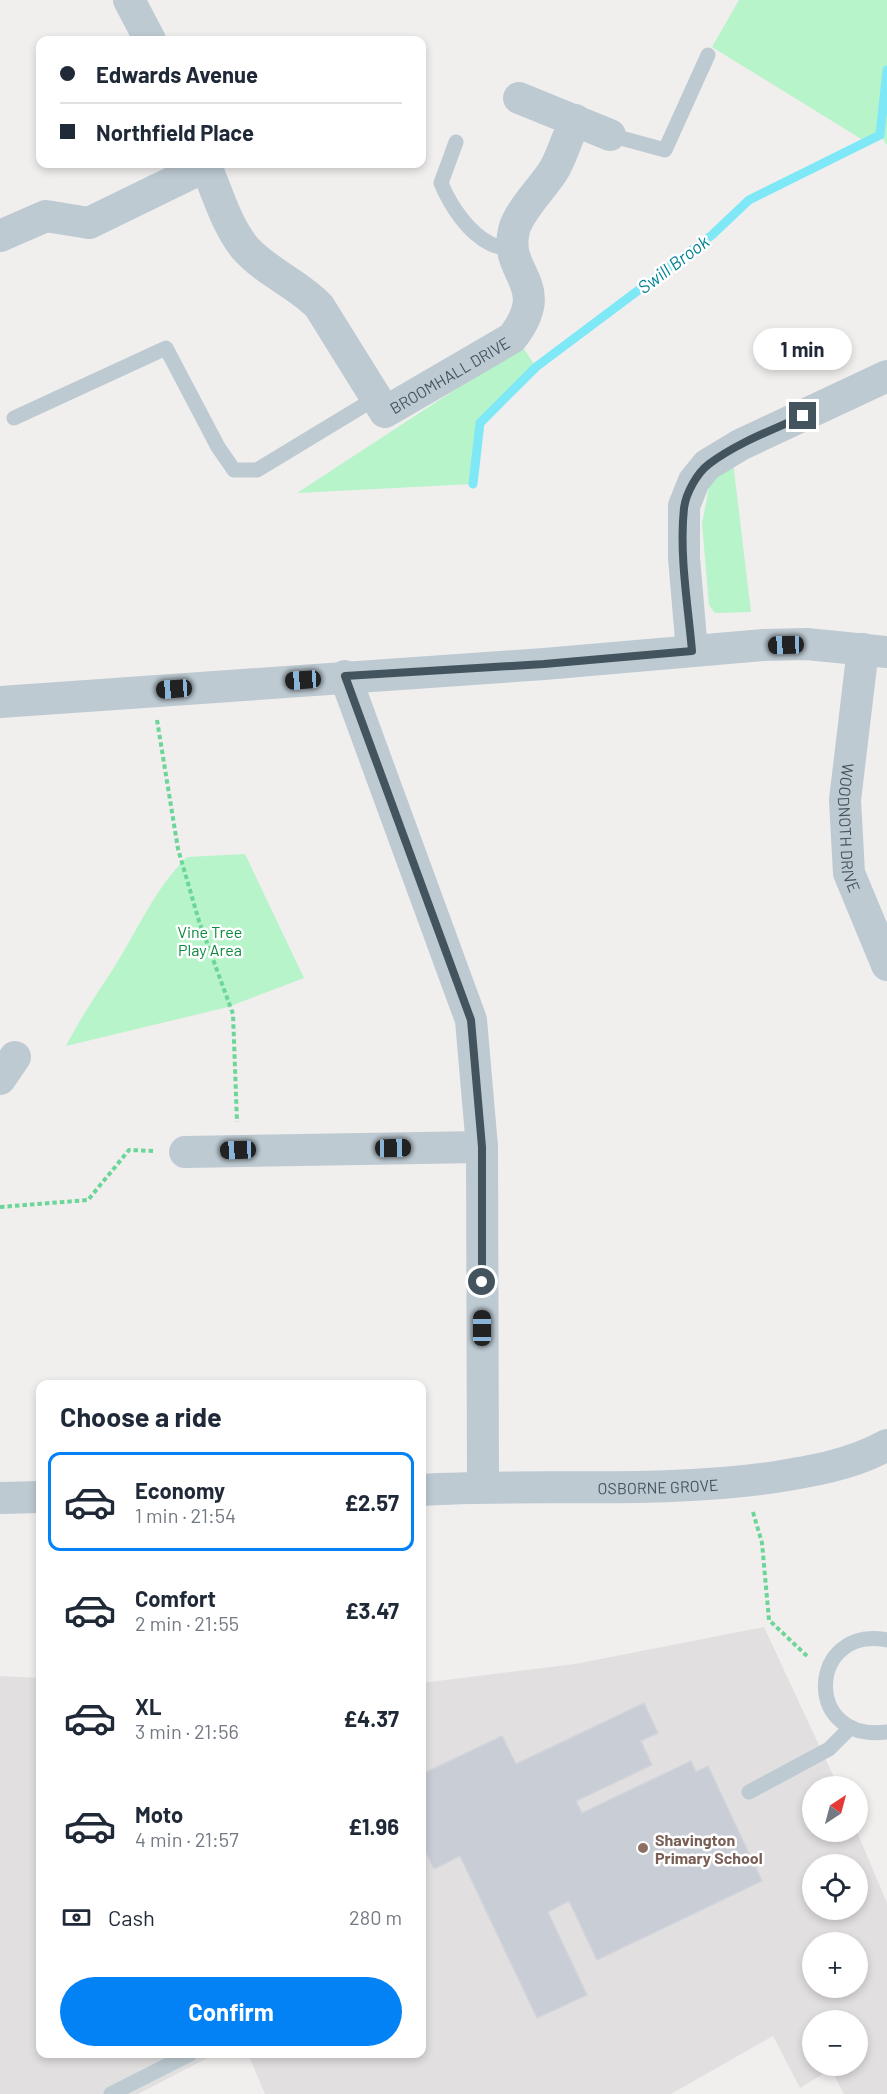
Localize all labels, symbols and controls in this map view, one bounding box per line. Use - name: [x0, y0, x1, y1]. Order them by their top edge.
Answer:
- text: Edwards Avenue: [96, 61, 258, 87]
- text: Northfield Place: [96, 119, 254, 145]
- water label: Swill Brook: [633, 230, 713, 298]
- callout: 1 min: [754, 329, 852, 371]
- street label: BROOMHALL DRIVE: [386, 332, 513, 417]
- text: 1 min: [781, 337, 824, 361]
- route end: [789, 402, 816, 429]
- car: [768, 635, 804, 655]
- car: [284, 670, 322, 690]
- car: [155, 679, 193, 699]
- street label: WOODNOTH DRIVE: [835, 762, 865, 895]
- park label: Vine Tree Play Area: [178, 922, 242, 959]
- car: [375, 1139, 411, 1157]
- car: [220, 1140, 256, 1160]
- route start: [468, 1268, 495, 1295]
- car: [473, 1310, 491, 1346]
- text: Choose a ride: [60, 1400, 222, 1432]
- street label: OSBORNE GROVE: [597, 1474, 719, 1497]
- icon: car: [63, 1475, 117, 1529]
- text: Economy: [135, 1477, 225, 1503]
- text: £2.57: [344, 1489, 399, 1515]
- text: 1 min · 21:54: [135, 1503, 236, 1527]
- icon: car: [63, 1583, 117, 1637]
- text: Comfort: [135, 1585, 216, 1611]
- text: £3.47: [345, 1597, 399, 1623]
- text: 2 min · 21:55: [135, 1611, 239, 1635]
- icon: car: [63, 1691, 117, 1745]
- text: XL: [135, 1693, 161, 1719]
- text: £4.37: [343, 1705, 399, 1731]
- text: 3 min · 21:56: [135, 1719, 239, 1743]
- north arrow: [802, 1776, 868, 1842]
- map controls: [802, 1776, 868, 2076]
- icon: car: [63, 1799, 117, 1853]
- text: Moto: [135, 1801, 183, 1827]
- text: £1.96: [348, 1813, 399, 1839]
- text: 4 min · 21:57: [135, 1827, 239, 1851]
- place label: Shavington Primary School: [655, 1830, 763, 1867]
- marker: Shavington Primary School: [636, 1841, 650, 1855]
- button: locate: [802, 1854, 868, 1920]
- icon: cash: [60, 1901, 93, 1934]
- text: Cash: [108, 1904, 155, 1930]
- text: 280 m: [349, 1905, 402, 1929]
- button: +: [802, 1932, 868, 1998]
- button: Confirm: [60, 1977, 402, 2046]
- button: −: [802, 2010, 868, 2076]

